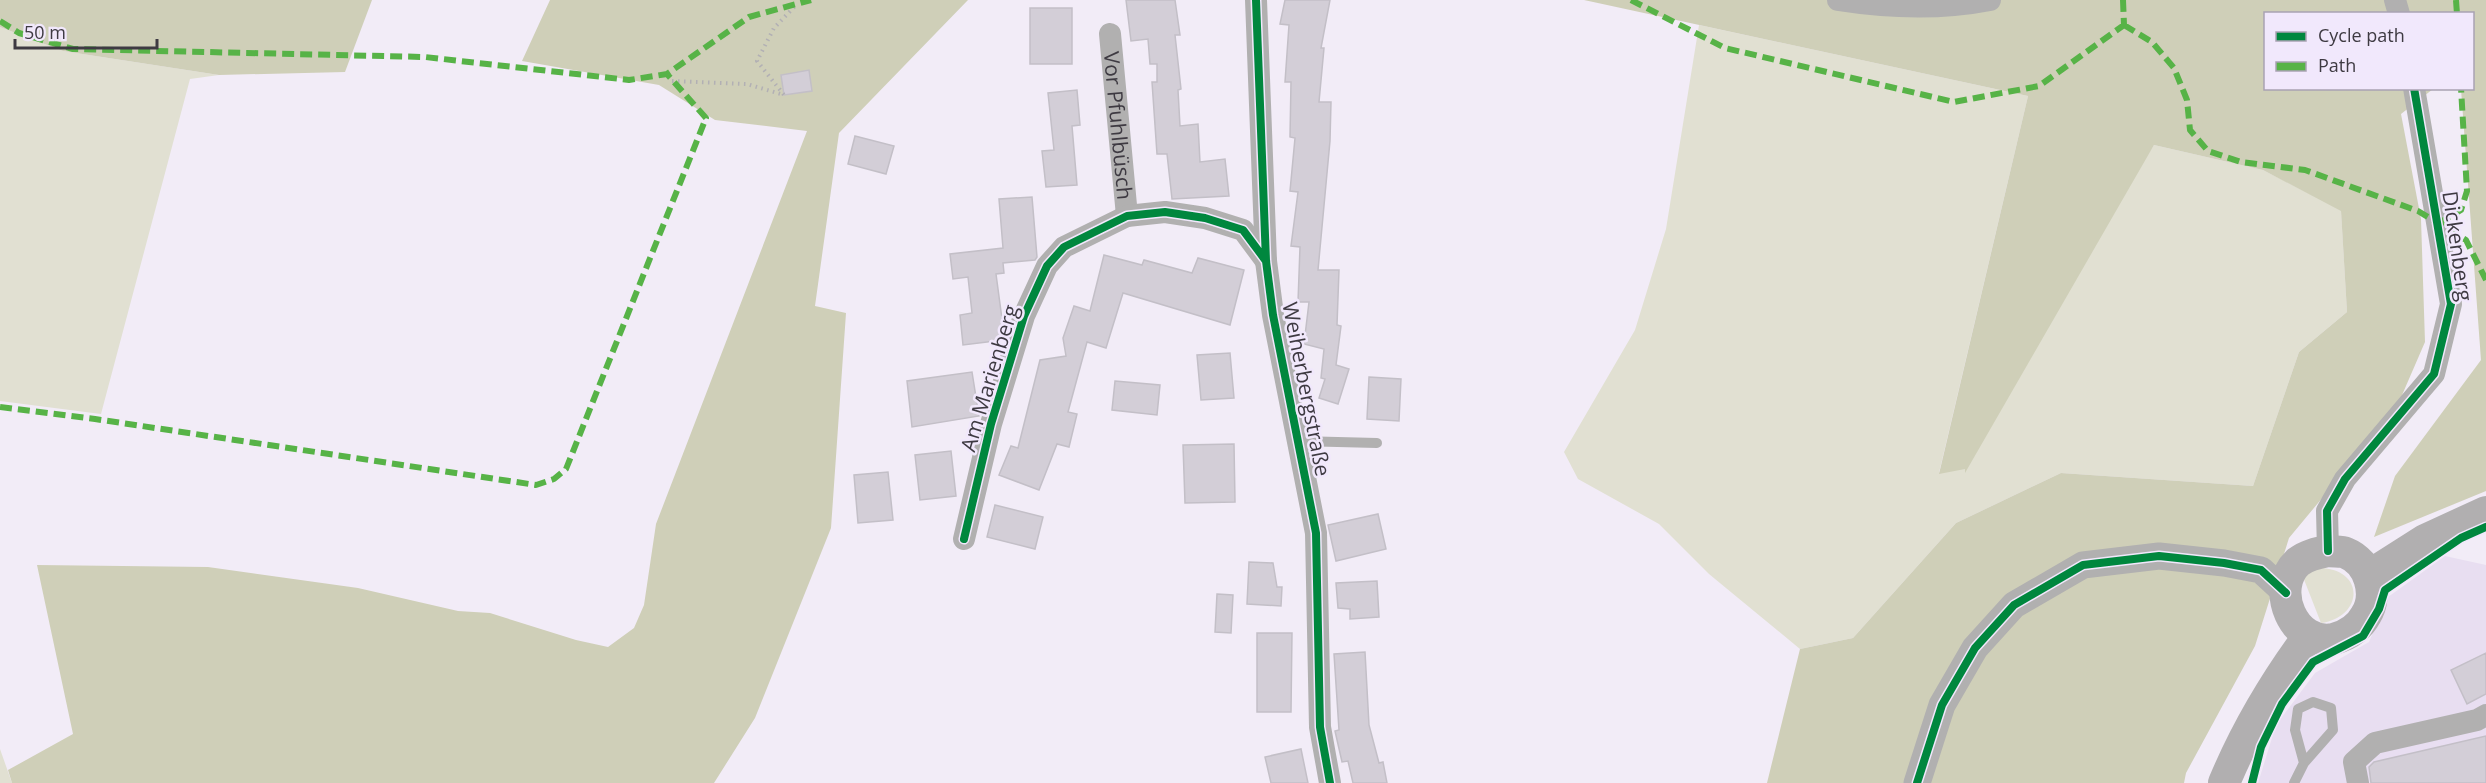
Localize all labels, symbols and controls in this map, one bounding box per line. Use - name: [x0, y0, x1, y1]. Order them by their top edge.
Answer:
- scale bar: [15, 12, 158, 50]
- legend: [2264, 12, 2474, 90]
- text: 50 m: [24, 20, 66, 44]
- text: Cycle path: [2318, 23, 2405, 47]
- street label: Vor Pfuhlbüsch: [1098, 50, 1139, 201]
- text: Path: [2318, 53, 2356, 77]
- street label: Dickenberg: [2436, 189, 2480, 303]
- street label: Weiherbergstraße: [1276, 299, 1338, 479]
- street label: Am Marienberg: [953, 301, 1025, 455]

